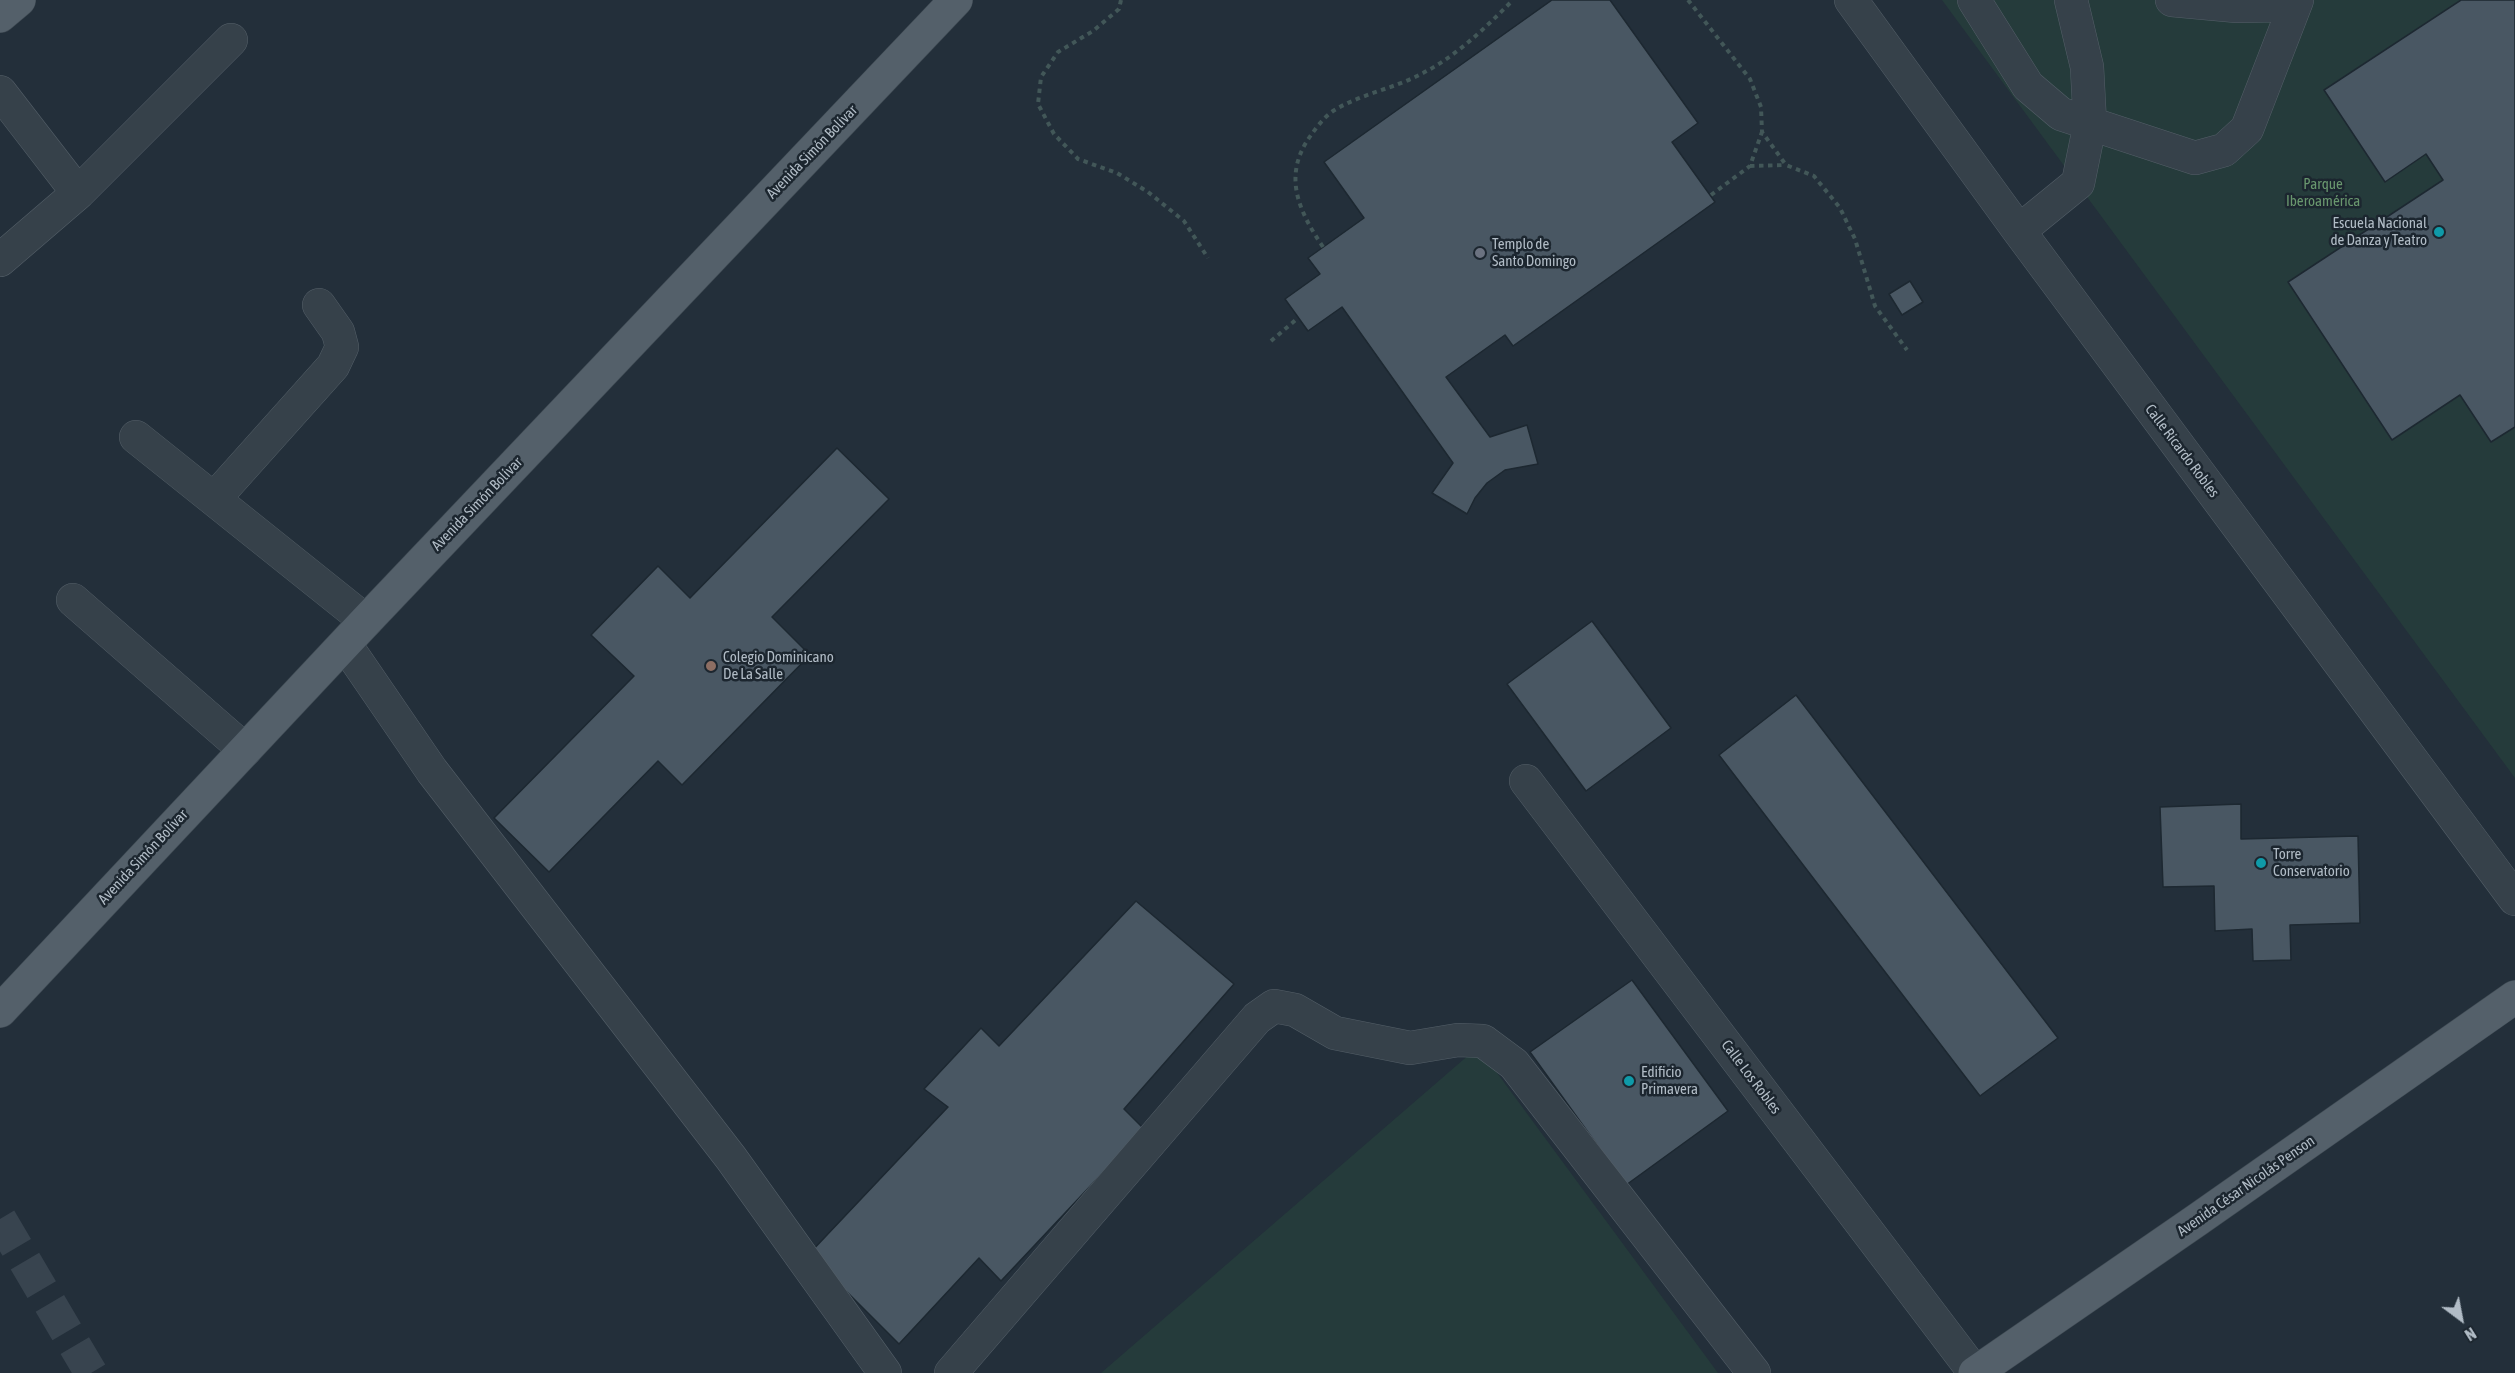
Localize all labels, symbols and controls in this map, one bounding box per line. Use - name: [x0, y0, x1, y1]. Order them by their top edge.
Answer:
- street label: Avenida Simón Bolívar: [763, 102, 861, 202]
- park label: Parque Iberoamérica: [2286, 175, 2360, 210]
- place label: Escuela Nacional de Danza y Teatro: [2330, 214, 2427, 249]
- marker: Escuela Nacional de Danza y Teatro: [2432, 225, 2446, 239]
- place label: Templo de Santo Domingo: [1492, 235, 1576, 270]
- marker: Templo de Santo Domingo: [1473, 246, 1487, 260]
- street label: Calle Ricardo Robles: [2141, 401, 2223, 501]
- street label: Avenida Simón Bolívar: [428, 454, 526, 554]
- place label: Colegio Dominicano De La Salle: [723, 648, 834, 683]
- marker: Colegio Dominicano De La Salle: [704, 659, 718, 673]
- street label: Avenida Simón Bolívar: [94, 806, 192, 908]
- place label: Torre Conservatorio: [2273, 845, 2350, 880]
- marker: Torre Conservatorio: [2254, 856, 2268, 870]
- street label: Calle Los Robles: [1717, 1036, 1785, 1118]
- place label: Edificio Primavera: [1641, 1063, 1698, 1098]
- marker: Edificio Primavera: [1622, 1074, 1636, 1088]
- street label: Avenida César Nicolás Penson: [2174, 1132, 2318, 1240]
- north arrow: [2431, 1289, 2491, 1349]
- text: N: [2462, 1324, 2479, 1344]

